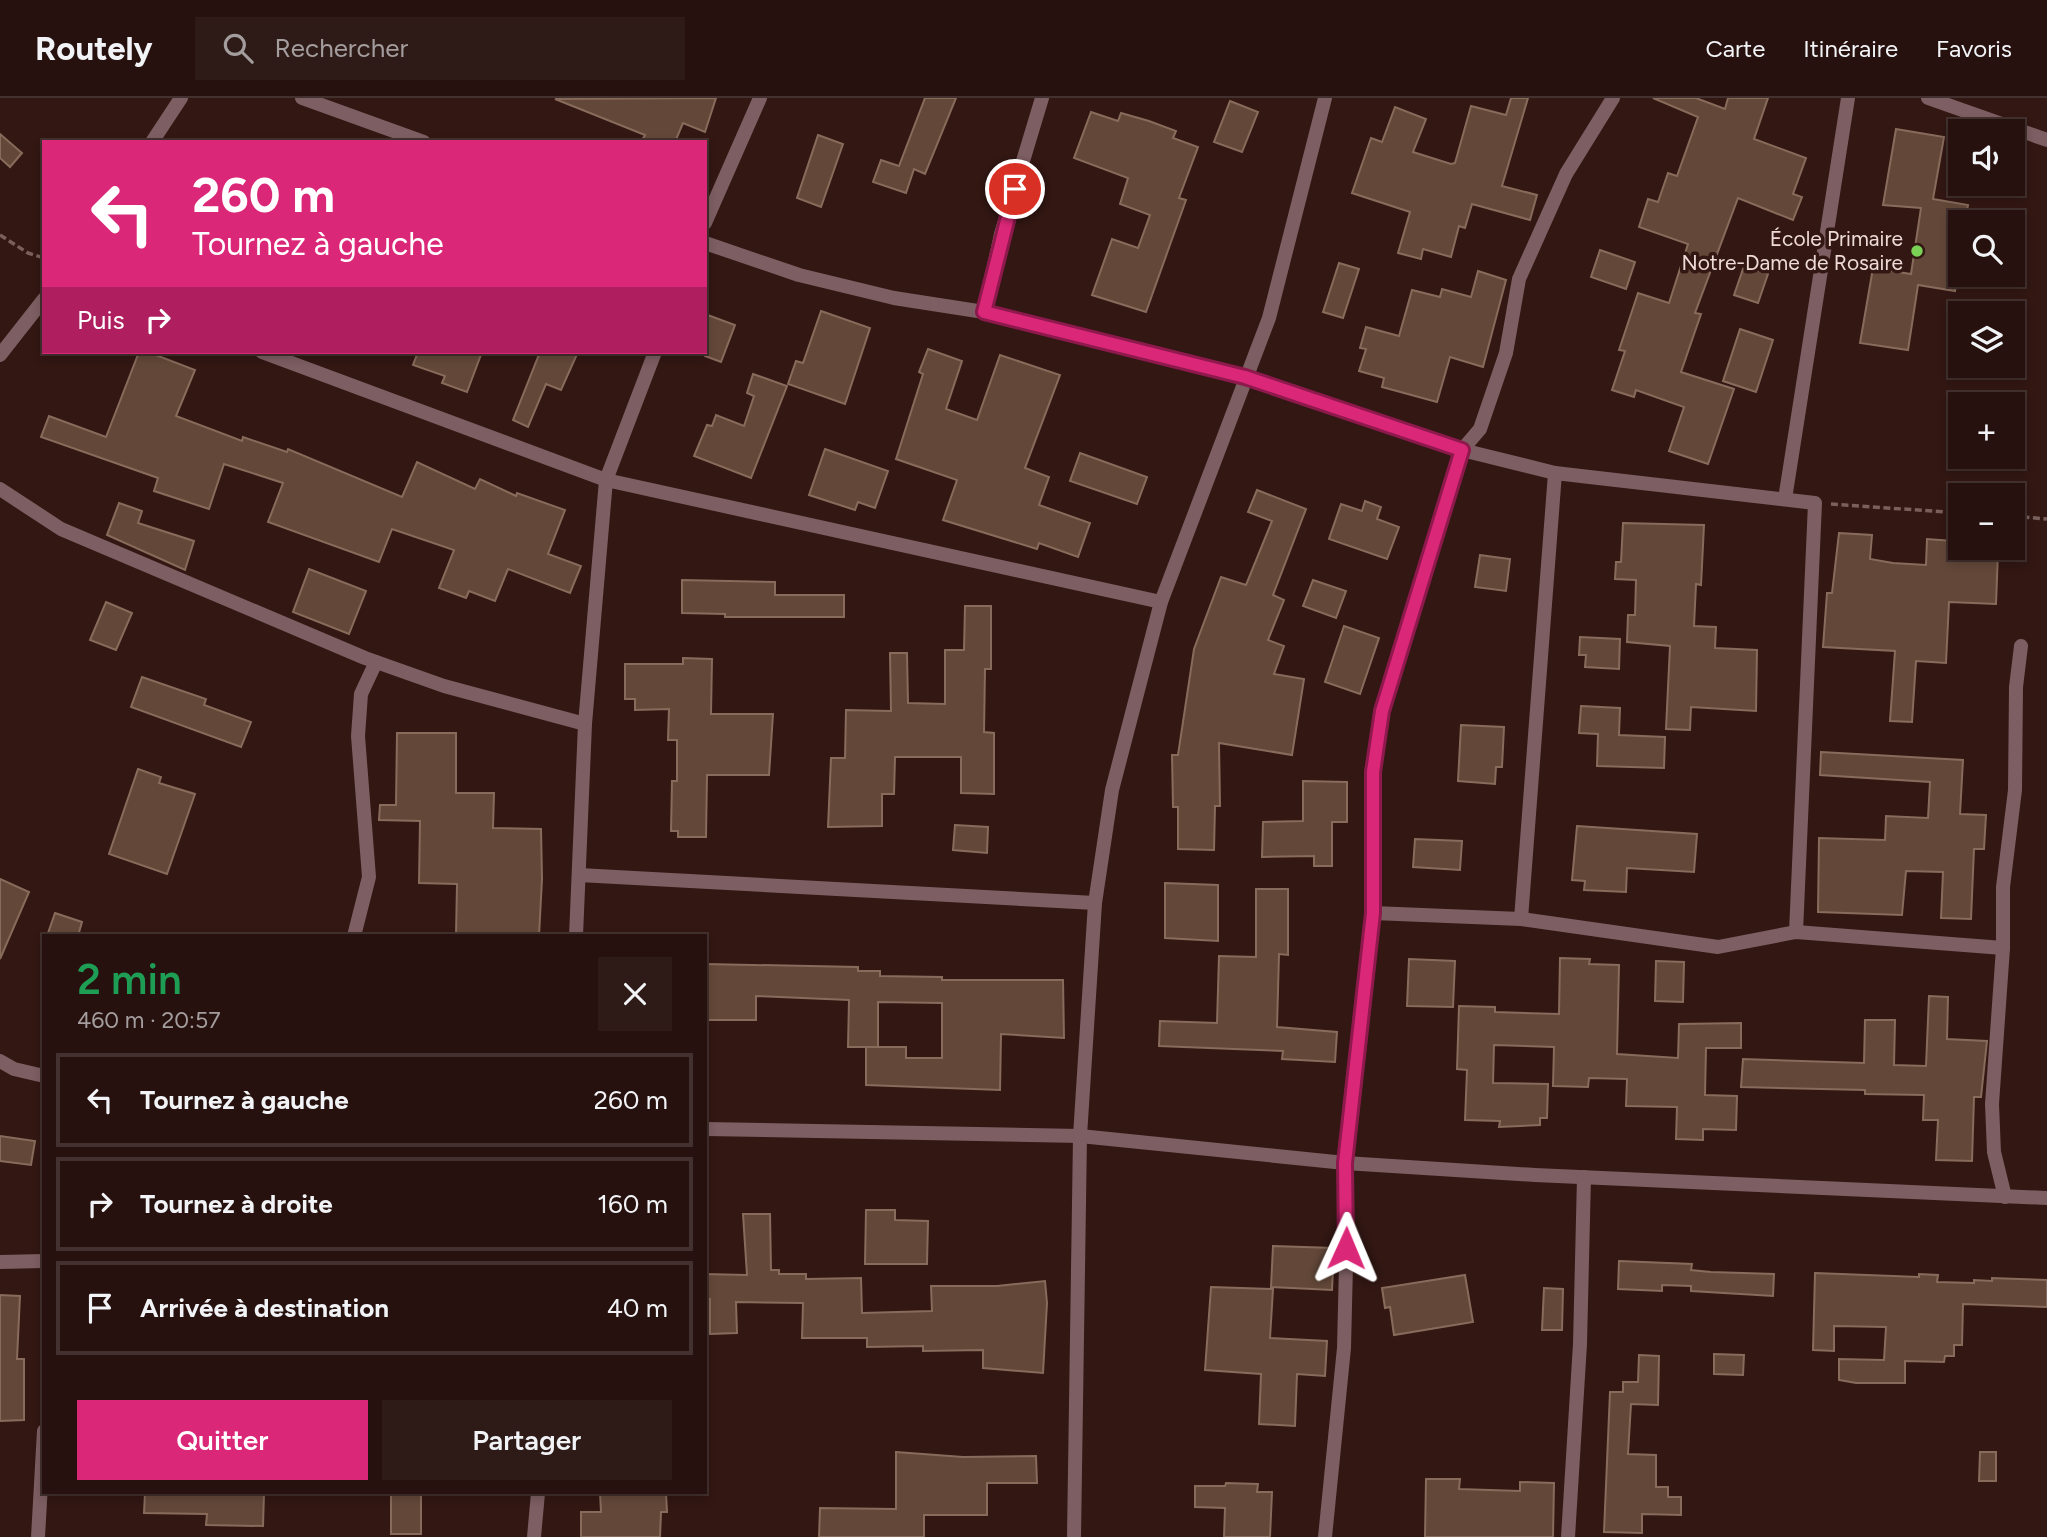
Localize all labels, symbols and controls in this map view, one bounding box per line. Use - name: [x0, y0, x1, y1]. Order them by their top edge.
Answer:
- search box: [195, 17, 685, 80]
- text: Routely: [35, 29, 153, 68]
- icon: search: [219, 29, 257, 67]
- text: Rechercher: [275, 32, 408, 64]
- text: Carte: [1705, 34, 1765, 63]
- text: Itinéraire: [1803, 34, 1898, 63]
- text: Favoris: [1936, 34, 2012, 63]
- map controls: [1948, 119, 2025, 560]
- button: sound: [1948, 119, 2025, 196]
- pin: [985, 159, 1045, 219]
- text: 260 m: [192, 165, 335, 224]
- icon: left: [77, 168, 168, 259]
- icon: arrive: [996, 170, 1034, 208]
- button: search: [1948, 210, 2025, 287]
- text: Tournez à gauche: [192, 225, 444, 263]
- place label: École Primaire Notre-Dame de Rosaire: [1681, 226, 1903, 275]
- marker: École Primaire Notre-Dame de Rosaire: [1909, 243, 1925, 259]
- icon: right: [139, 301, 177, 339]
- button: layers: [1948, 301, 2025, 378]
- text: Puis: [77, 304, 125, 336]
- button: +: [1948, 392, 2025, 469]
- button: −: [1948, 483, 2025, 560]
- text: 2 min: [77, 954, 182, 1005]
- button: close: [598, 957, 672, 1031]
- text: 460 m · 20:57: [77, 1006, 221, 1034]
- icon: left: [81, 1081, 119, 1119]
- text: Tournez à gauche: [140, 1084, 349, 1116]
- text: 260 m: [594, 1084, 668, 1116]
- icon: right: [81, 1185, 119, 1223]
- text: Tournez à droite: [140, 1188, 333, 1220]
- text: 160 m: [597, 1188, 668, 1220]
- position arrow: [1309, 1211, 1383, 1285]
- icon: arrive: [81, 1289, 119, 1327]
- text: Arrivée à destination: [140, 1292, 389, 1324]
- text: 40 m: [607, 1292, 668, 1324]
- button: Quitter: [77, 1400, 368, 1480]
- button: Partager: [382, 1400, 672, 1480]

